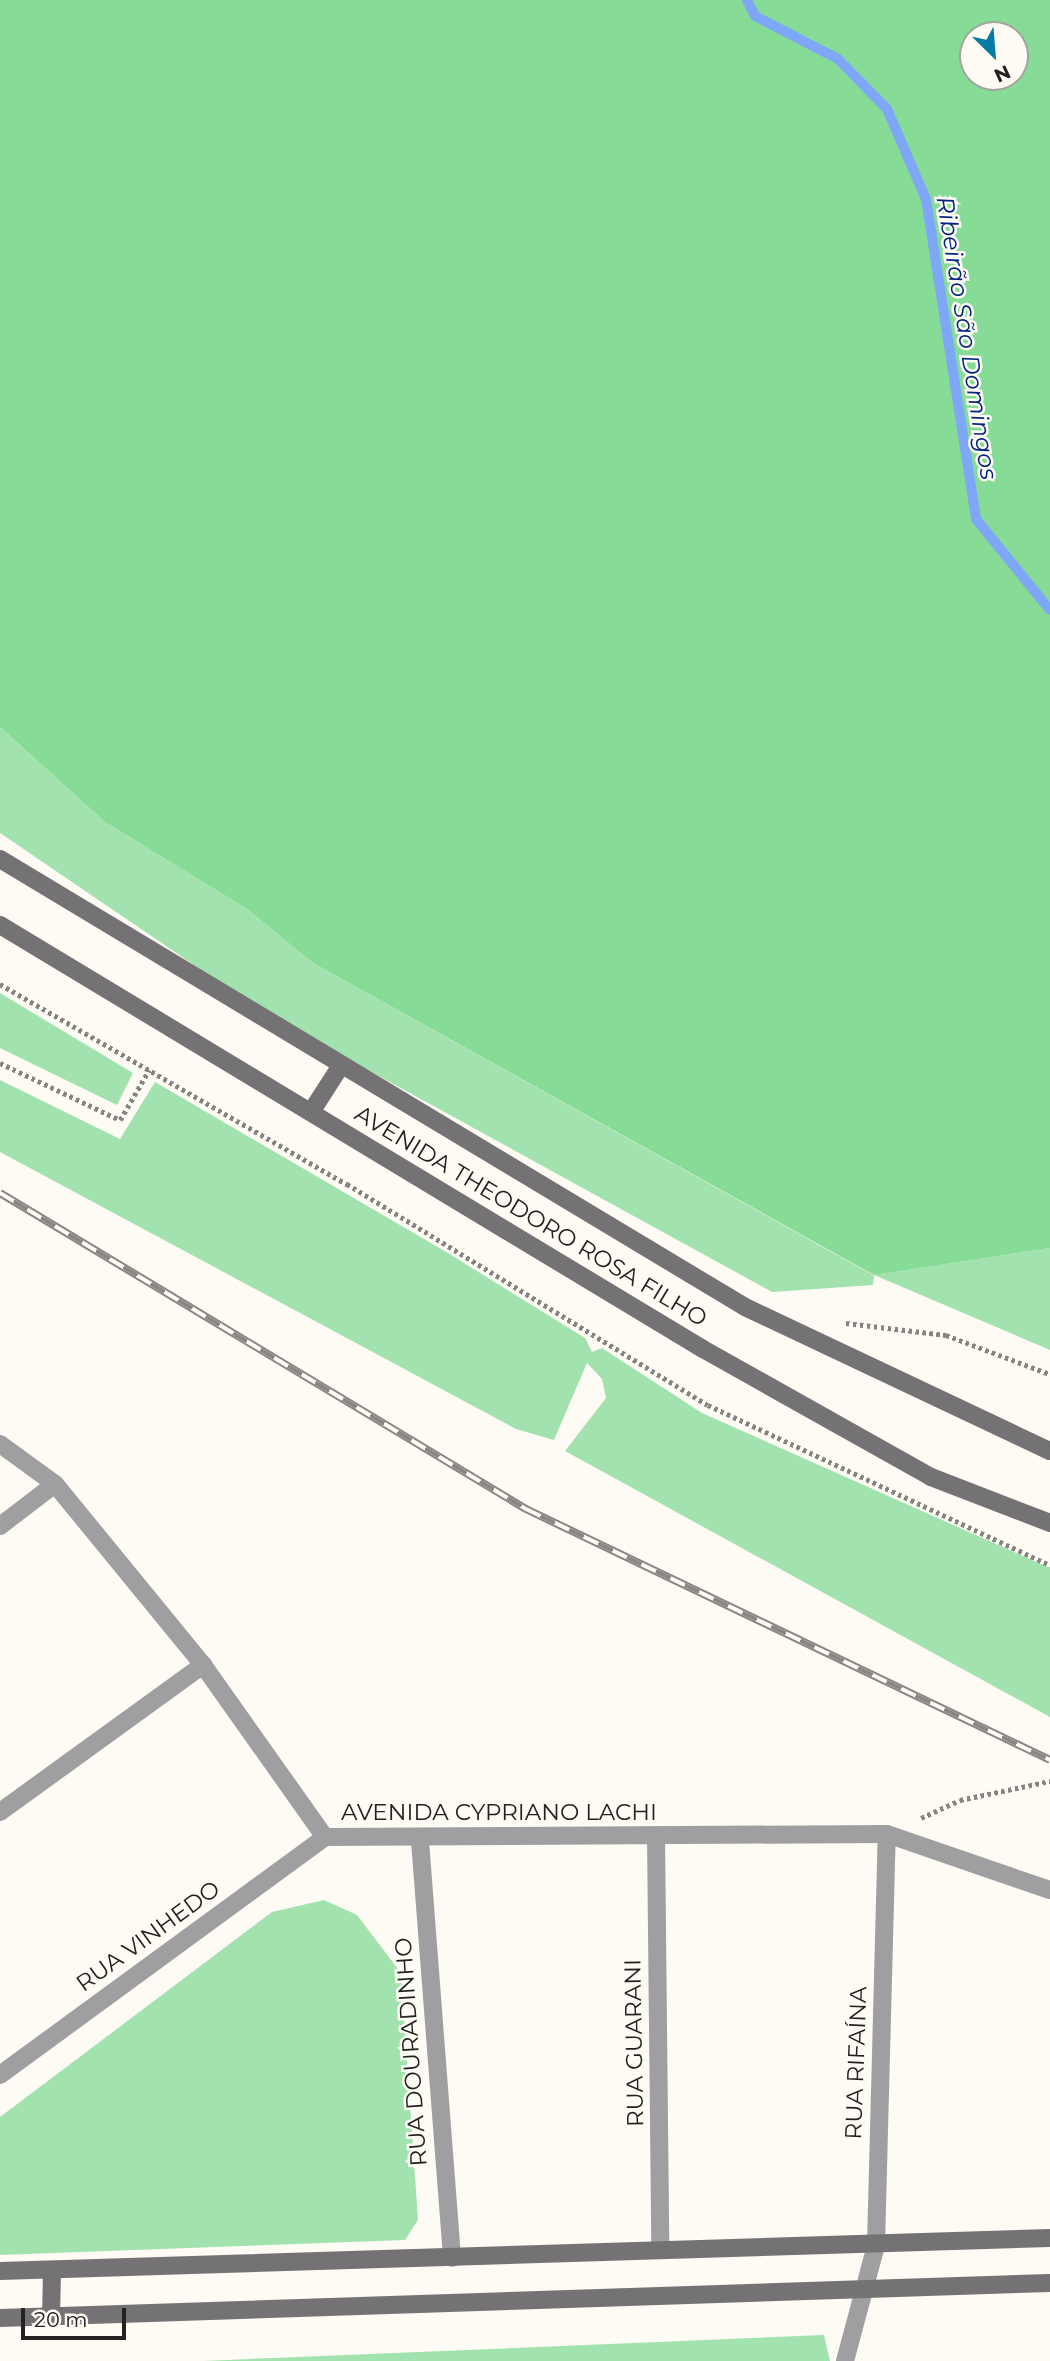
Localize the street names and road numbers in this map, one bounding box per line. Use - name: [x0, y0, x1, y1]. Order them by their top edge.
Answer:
- street label: AVENIDA THEODORO ROSA FILHO: [350, 1100, 712, 1332]
- street label: AVENIDA CYPRIANO LACHI: [341, 1798, 657, 1826]
- street label: RUA VINHEDO: [71, 1875, 225, 1997]
- street label: RUA DOURADINHO: [389, 1937, 433, 2167]
- street label: RUA GUARANI: [619, 1959, 649, 2127]
- street label: RUA RIFAÍNA: [840, 1986, 872, 2140]

